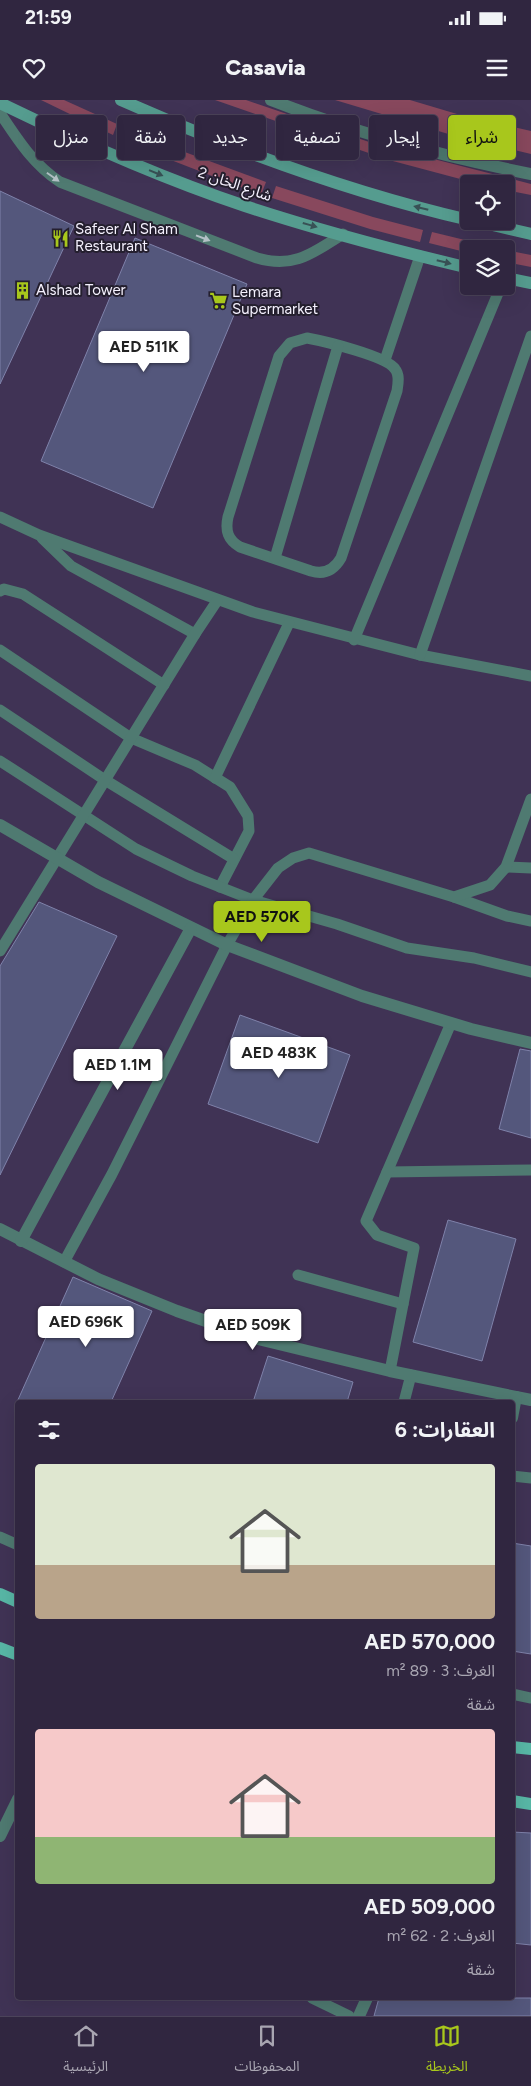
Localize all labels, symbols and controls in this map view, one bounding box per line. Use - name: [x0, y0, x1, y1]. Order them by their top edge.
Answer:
- text: 21:59: [25, 6, 72, 29]
- icon: heart: [20, 54, 48, 82]
- text: Casavia: [225, 54, 306, 81]
- icon: menu: [483, 54, 511, 82]
- chip: منزل: [36, 115, 107, 160]
- chip: شقة: [117, 115, 185, 160]
- chip: جديد: [195, 115, 266, 160]
- chip: تصفية: [276, 115, 359, 160]
- chip: إيجار: [369, 115, 438, 160]
- chip: شراء: [448, 115, 516, 160]
- street label: شارع الخان 2: [195, 163, 274, 208]
- one-way arrow: [149, 169, 164, 177]
- one-way arrow: [46, 172, 60, 182]
- map controls: [460, 175, 515, 295]
- button: locate: [460, 175, 515, 230]
- one-way arrow: [414, 204, 429, 212]
- place label: Safeer Al Sham Restaurant: [75, 220, 178, 255]
- one-way arrow: [303, 221, 318, 229]
- restaurant icon: Safeer Al Sham Restaurant: [51, 228, 71, 248]
- one-way arrow: [196, 235, 211, 242]
- button: layers: [460, 240, 515, 295]
- one-way arrow: [437, 259, 452, 267]
- building icon: Alshad Tower: [12, 280, 32, 300]
- place label: Alshad Tower: [36, 281, 126, 299]
- place label: Lemara Supermarket: [232, 283, 318, 318]
- supermarket icon: Lemara Supermarket: [208, 291, 228, 311]
- pin: AED 511K: [92, 330, 196, 373]
- text: AED 511K: [109, 337, 179, 356]
- pin: AED 570K: [210, 900, 314, 943]
- text: AED 570K: [224, 907, 300, 926]
- pin: AED 483K: [227, 1036, 331, 1079]
- text: AED 483K: [241, 1043, 317, 1062]
- pin: AED 1.1M: [66, 1048, 170, 1091]
- text: AED 1.1M: [84, 1055, 152, 1074]
- pin: AED 696K: [34, 1306, 138, 1348]
- pin: AED 509K: [201, 1308, 305, 1351]
- text: AED 696K: [49, 1312, 123, 1331]
- text: AED 509K: [215, 1315, 291, 1334]
- icon: filters: [35, 1416, 63, 1444]
- text: العقارات: 6: [395, 1417, 495, 1442]
- icon: home: [220, 1496, 310, 1586]
- text: AED 570,000: [364, 1629, 495, 1654]
- text: الغرف: 3 · 89 m²: [386, 1661, 495, 1680]
- text: شقة: [467, 1695, 495, 1714]
- icon: home: [220, 1761, 310, 1851]
- text: AED 509,000: [364, 1894, 495, 1919]
- text: الغرف: 2 · 62 m²: [387, 1926, 495, 1945]
- text: شقة: [467, 1960, 495, 1979]
- tab: الرئيسية: [63, 2022, 108, 2081]
- tab: المحفوظات: [235, 2022, 300, 2081]
- tab: الخريطة: [426, 2022, 468, 2081]

